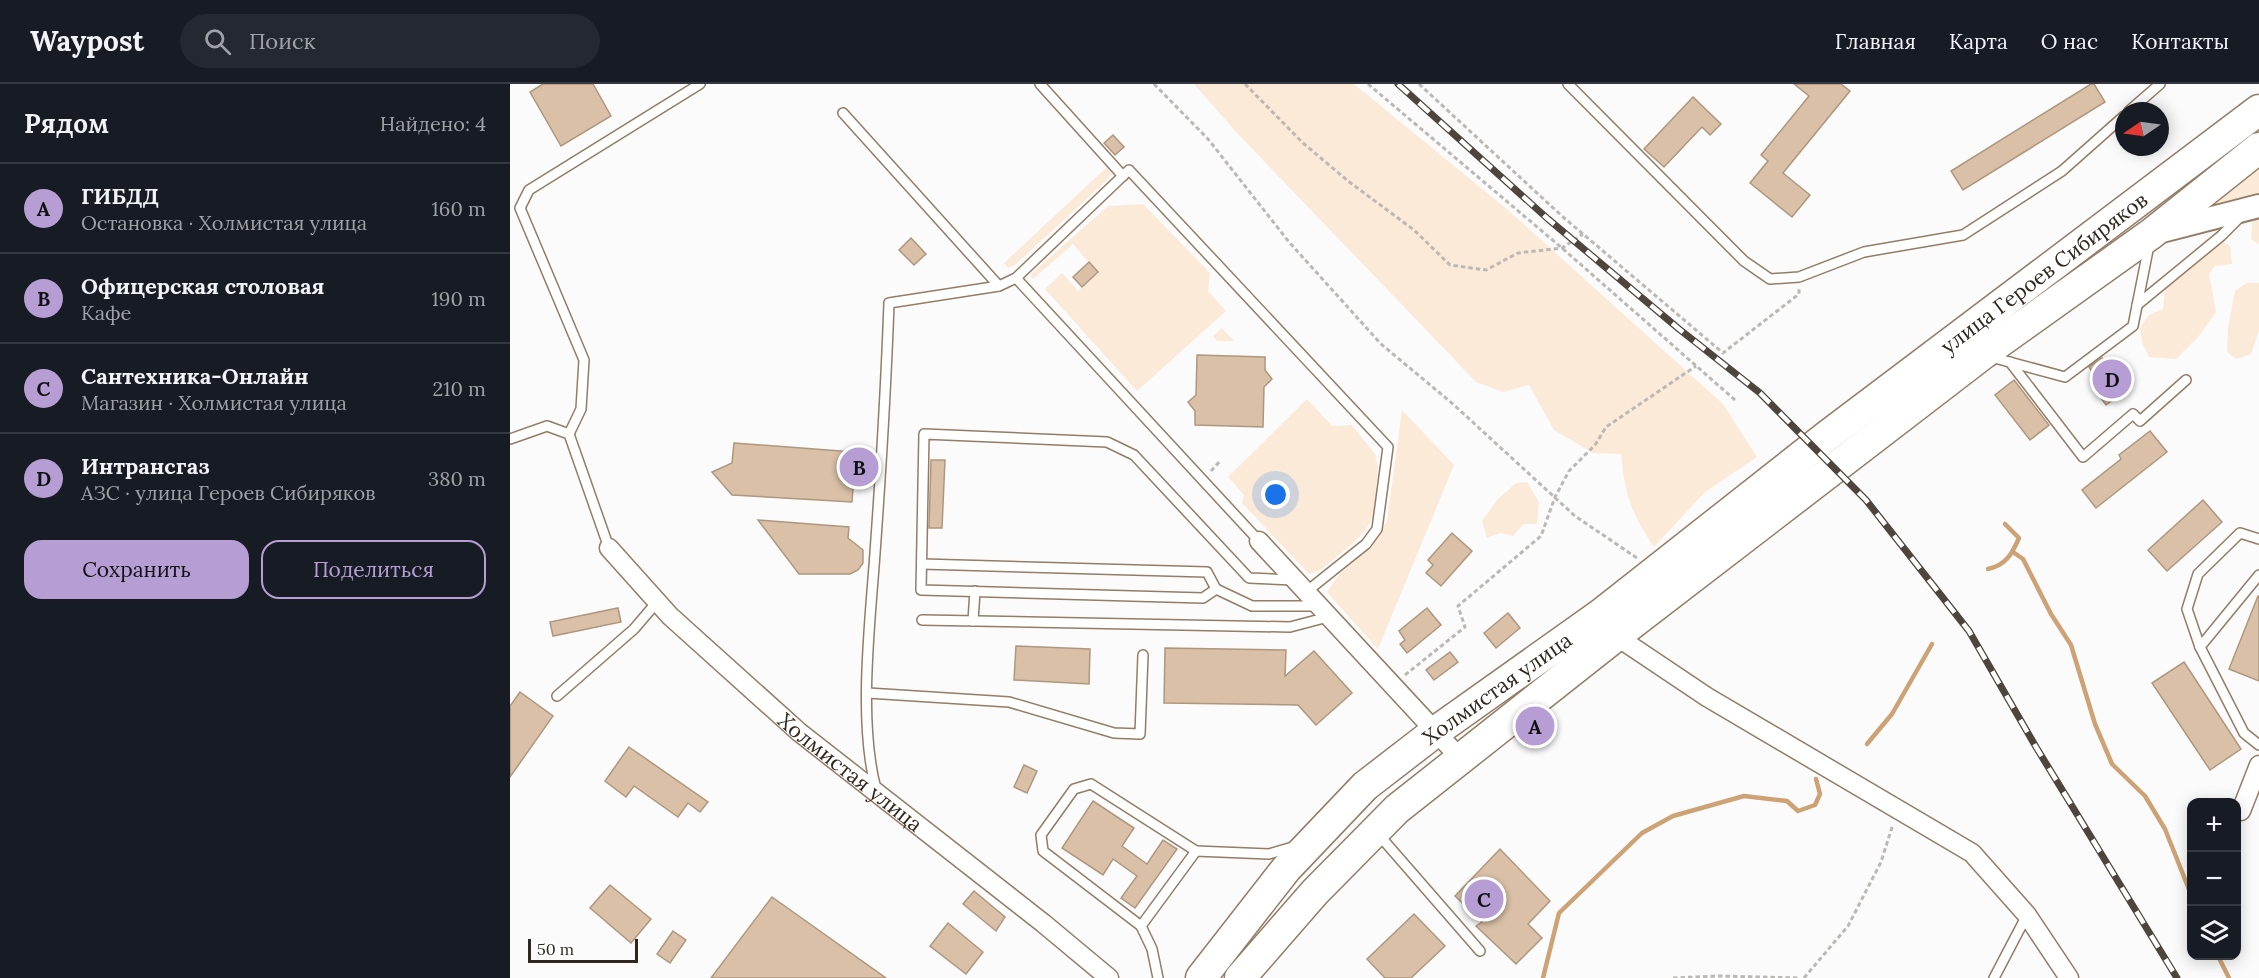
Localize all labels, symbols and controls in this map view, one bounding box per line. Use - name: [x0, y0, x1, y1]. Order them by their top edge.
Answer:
- search box: [180, 14, 600, 68]
- text: Waypost: [30, 23, 144, 59]
- icon: search: [201, 25, 234, 58]
- text: Поиск: [249, 27, 316, 55]
- text: Главная: [1835, 28, 1916, 55]
- text: Карта: [1949, 28, 2008, 55]
- text: О нас: [2041, 28, 2098, 55]
- text: Контакты: [2131, 28, 2229, 55]
- north arrow: [2115, 102, 2169, 156]
- text: Рядом: [24, 107, 109, 140]
- text: Найдено: 4: [380, 111, 486, 136]
- text: ГИБДД: [81, 182, 159, 210]
- street label: улица Героев Сибиряков: [1935, 186, 2153, 359]
- text: A: [37, 196, 50, 221]
- text: 160 m: [432, 196, 486, 221]
- text: Остановка · Холмистая улица: [81, 210, 367, 235]
- text: Офицерская столовая: [81, 272, 325, 300]
- text: B: [37, 286, 50, 311]
- text: 190 m: [432, 286, 486, 311]
- text: Кафе: [81, 300, 131, 325]
- pin: D: [2092, 356, 2132, 402]
- text: Сантехника-Онлайн: [81, 362, 309, 390]
- text: C: [37, 376, 50, 401]
- text: 210 m: [432, 376, 486, 401]
- text: Магазин · Холмистая улица: [81, 390, 347, 415]
- pin: B: [840, 444, 878, 490]
- text: Интрансгаз: [81, 452, 210, 480]
- text: D: [36, 466, 51, 491]
- text: 380 m: [428, 466, 486, 491]
- text: АЗС · улица Героев Сибиряков: [81, 480, 376, 505]
- your location: [1261, 480, 1290, 509]
- button: Сохранить: [24, 540, 249, 599]
- button: Поделиться: [261, 540, 486, 599]
- street label: Холмистая улица: [1417, 626, 1577, 750]
- pin: A: [1516, 704, 1554, 748]
- street label: Холмистая улица: [773, 706, 928, 837]
- map controls: [2187, 798, 2241, 960]
- button: +: [2187, 798, 2241, 852]
- button: −: [2187, 852, 2241, 906]
- pin: C: [1464, 876, 1504, 922]
- button: layers: [2187, 906, 2241, 960]
- scale bar: [528, 936, 638, 964]
- text: 50 m: [537, 939, 574, 959]

